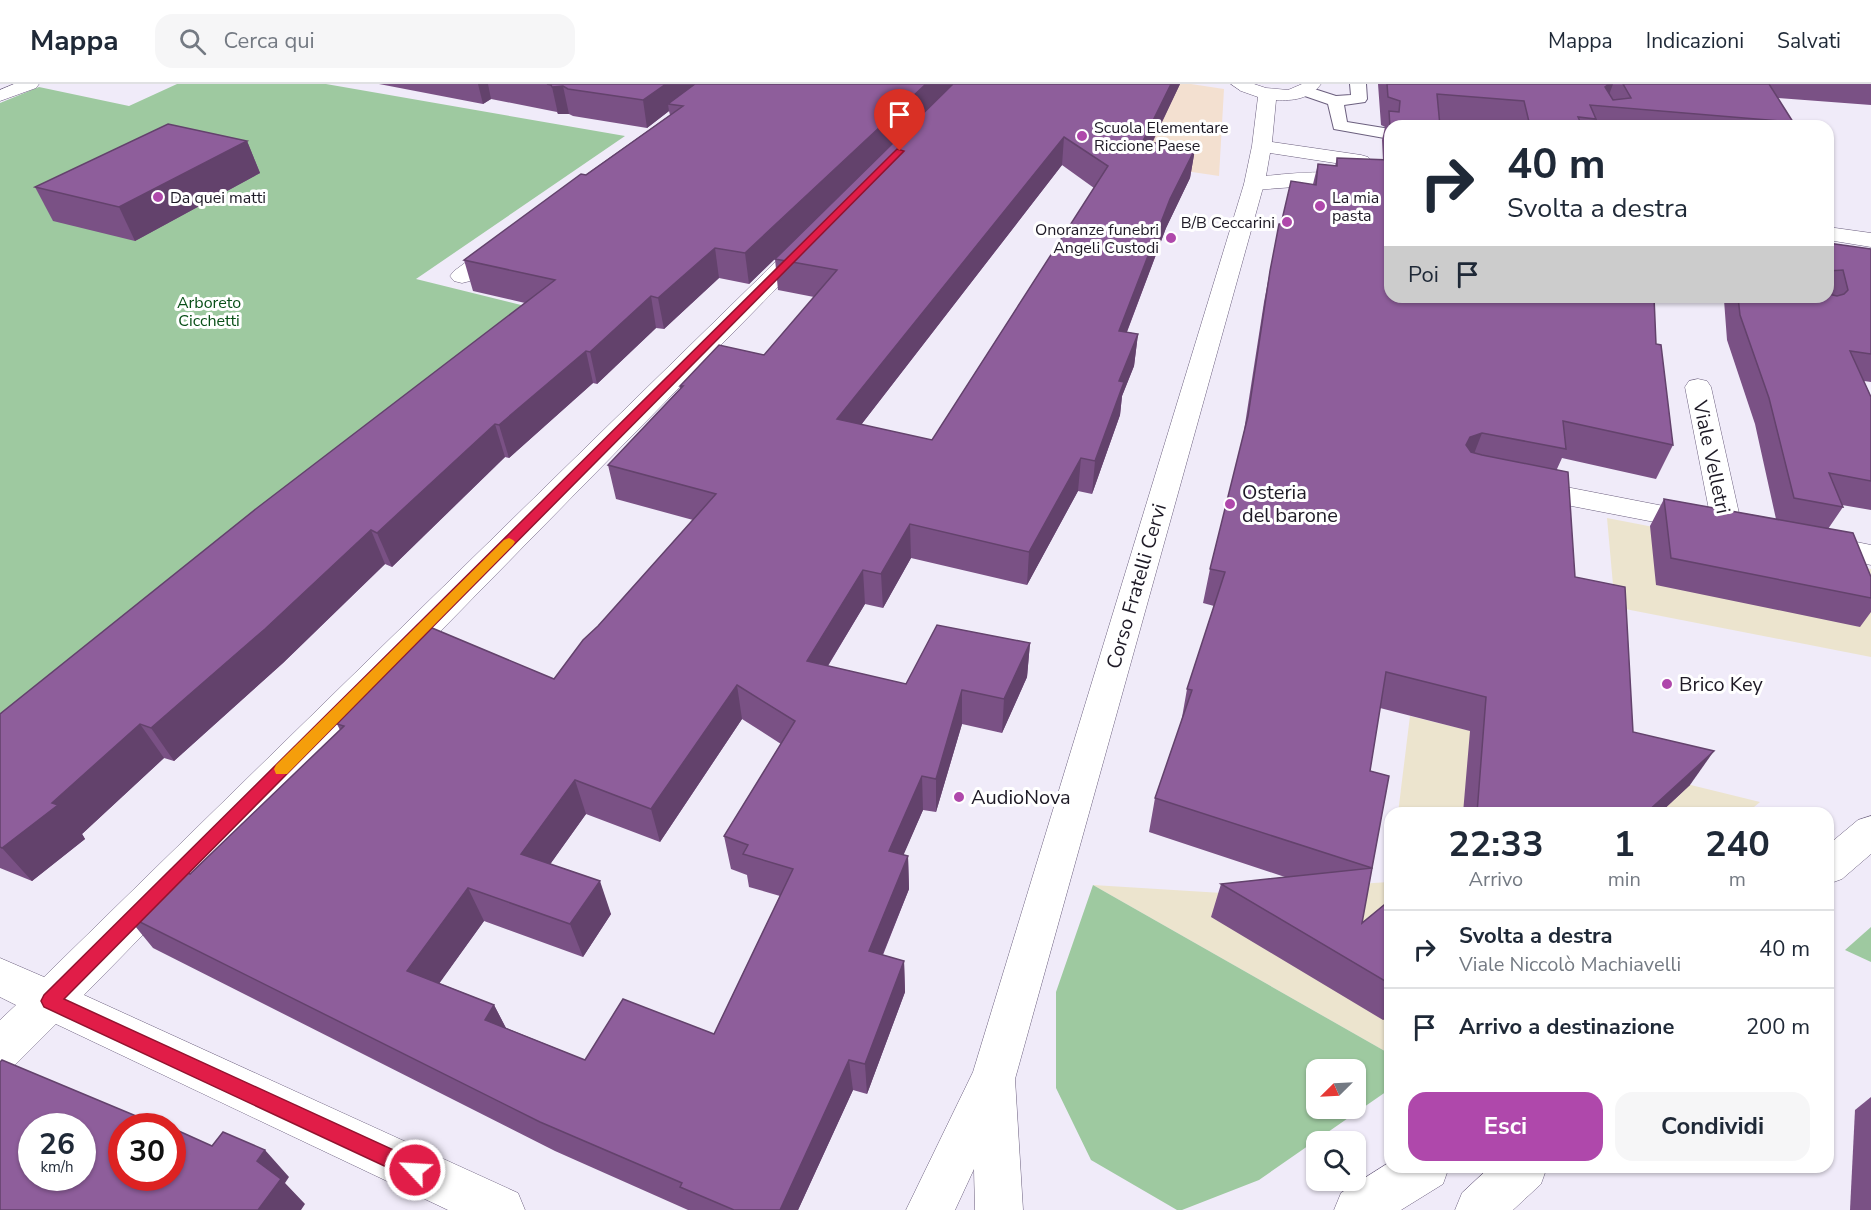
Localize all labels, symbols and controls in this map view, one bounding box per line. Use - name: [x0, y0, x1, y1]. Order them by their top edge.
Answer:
- search box: [155, 14, 575, 68]
- text: Mappa: [30, 22, 119, 60]
- icon: search: [176, 25, 209, 58]
- text: Cerca qui: [224, 26, 315, 56]
- text: Mappa: [1548, 27, 1613, 55]
- text: Indicazioni: [1646, 27, 1744, 55]
- text: Salvati: [1777, 27, 1841, 55]
- pin: [874, 89, 925, 151]
- icon: arrive: [883, 98, 916, 131]
- place label: Scuola Elementare Riccione Paese: [1094, 117, 1228, 157]
- marker: Scuola Elementare Riccione Paese: [1075, 129, 1089, 143]
- text: 40 m: [1507, 136, 1606, 193]
- icon: right: [1408, 144, 1486, 222]
- place label: Da quei matti: [170, 187, 266, 209]
- place label: La mia pasta: [1332, 187, 1379, 227]
- marker: Da quei matti: [151, 190, 165, 204]
- text: Svolta a destra: [1507, 190, 1688, 227]
- marker: La mia pasta: [1313, 199, 1327, 213]
- place label: B/B Ceccarini: [1181, 212, 1275, 234]
- marker: B/B Ceccarini: [1280, 215, 1294, 229]
- place label: Onoranze funebri Angeli Custodi: [1035, 219, 1159, 259]
- marker: Onoranze funebri Angeli Custodi: [1164, 231, 1178, 245]
- icon: arrive: [1451, 258, 1484, 291]
- text: Poi: [1408, 260, 1439, 290]
- park label: Arboreto Cicchetti: [177, 292, 241, 332]
- street label: Viale Velletri: [1686, 397, 1737, 516]
- place label: Osteria del barone: [1242, 479, 1338, 529]
- marker: Osteria del barone: [1223, 497, 1237, 511]
- street label: Corso Fratelli Cervi: [1100, 500, 1173, 672]
- place label: Brico Key: [1679, 671, 1763, 698]
- marker: Brico Key: [1660, 677, 1674, 691]
- place label: AudioNova: [971, 784, 1071, 811]
- marker: AudioNova: [952, 790, 966, 804]
- text: 22:33: [1448, 820, 1544, 869]
- text: 1: [1613, 820, 1635, 869]
- text: 240: [1705, 820, 1770, 869]
- text: Arrivo: [1468, 866, 1523, 893]
- text: min: [1608, 866, 1641, 893]
- text: m: [1729, 866, 1746, 893]
- text: Svolta a destra: [1459, 921, 1613, 951]
- icon: right: [1408, 933, 1441, 966]
- text: 40 m: [1759, 934, 1810, 964]
- text: Viale Niccolò Machiavelli: [1459, 951, 1681, 978]
- icon: arrive: [1408, 1011, 1441, 1044]
- text: Arrivo a destinazione: [1459, 1012, 1674, 1042]
- text: 200 m: [1746, 1012, 1810, 1042]
- north arrow: [1306, 1059, 1366, 1119]
- map controls: [1306, 1059, 1366, 1191]
- button: Esci: [1408, 1092, 1603, 1161]
- button: Condividi: [1615, 1092, 1810, 1161]
- speed limit sign: 30: [108, 1113, 186, 1191]
- text: 26: [39, 1124, 75, 1165]
- button: search: [1306, 1131, 1366, 1191]
- position arrow: [383, 1138, 447, 1202]
- text: km/h: [40, 1157, 74, 1177]

